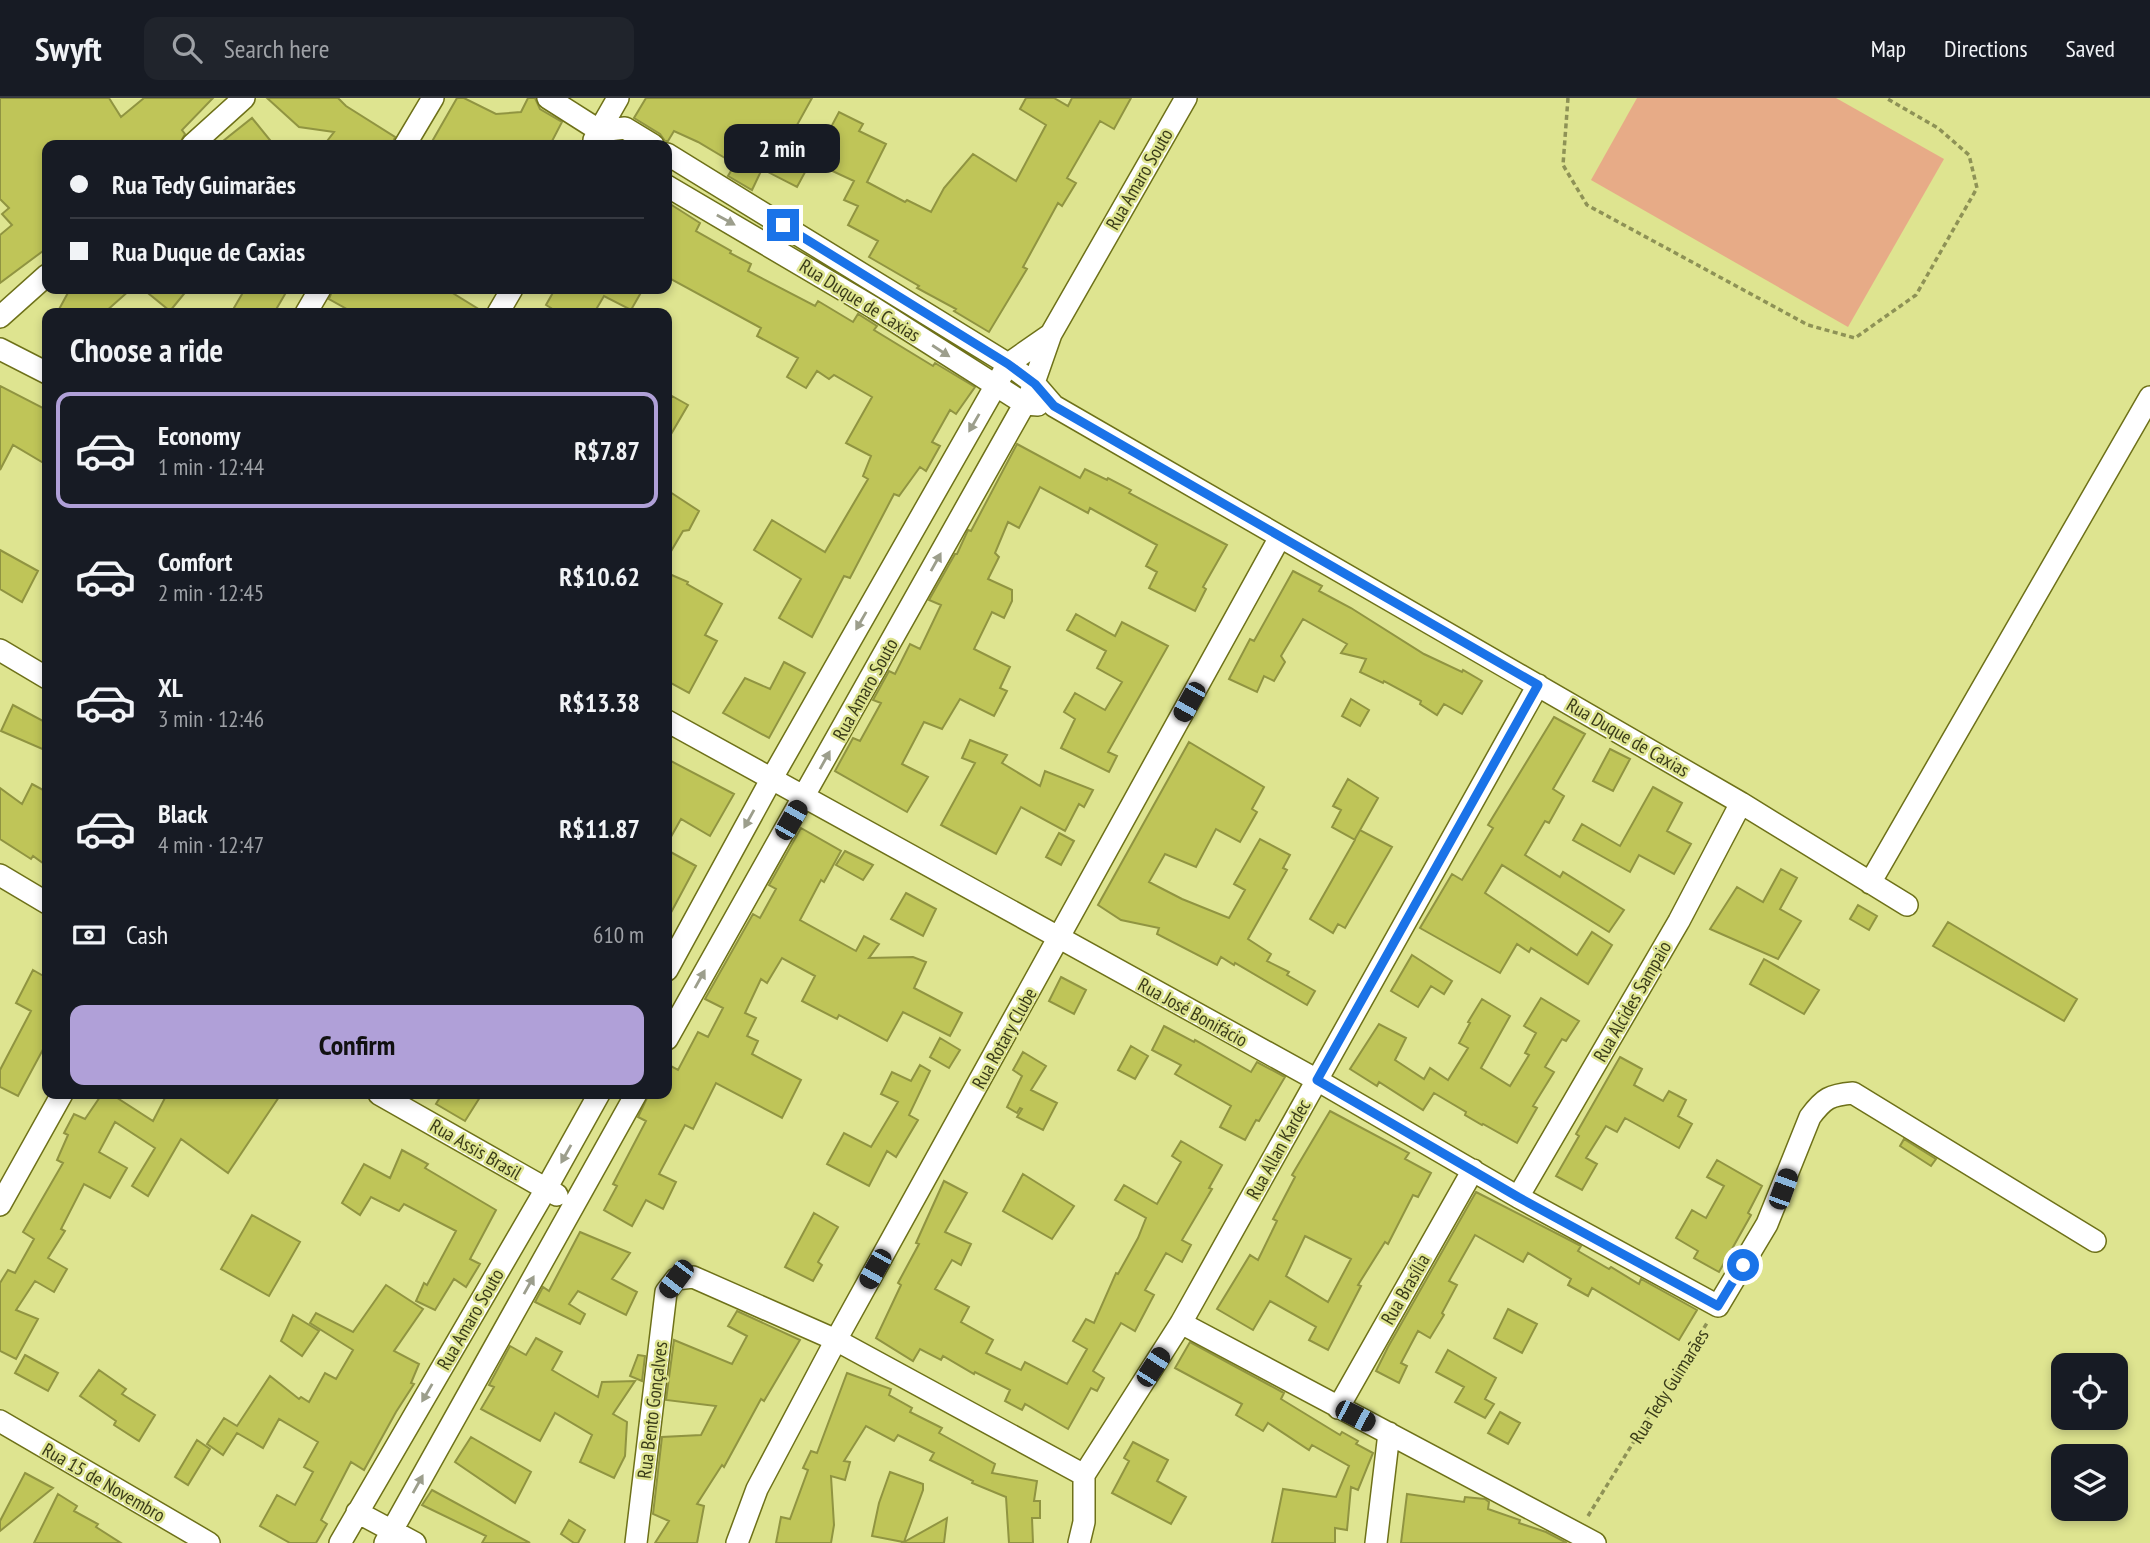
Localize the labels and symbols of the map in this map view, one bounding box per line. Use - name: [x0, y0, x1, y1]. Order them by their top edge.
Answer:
- callout: 2 min: [725, 123, 841, 172]
- street label: Rua Amaro Souto: [1100, 124, 1178, 234]
- route end: [767, 209, 799, 241]
- one-way arrow: [717, 214, 736, 226]
- street label: Rua Duque de Caxias: [795, 253, 925, 347]
- one-way arrow: [932, 344, 951, 357]
- one-way arrow: [968, 413, 980, 433]
- one-way arrow: [930, 552, 942, 571]
- one-way arrow: [855, 611, 867, 630]
- street label: Rua Amaro Souto: [827, 634, 903, 744]
- car: [1170, 679, 1209, 725]
- street label: Rua Duque de Caxias: [1562, 692, 1694, 782]
- one-way arrow: [819, 750, 831, 770]
- car: [772, 797, 811, 843]
- one-way arrow: [744, 809, 755, 829]
- street label: Rua Alcides Sampaio: [1588, 936, 1676, 1066]
- one-way arrow: [694, 969, 706, 989]
- street label: Rua José Bonifácio: [1134, 972, 1252, 1052]
- street label: Rua Rotary Clube: [966, 983, 1042, 1093]
- street label: Rua Allan Kardec: [1241, 1095, 1315, 1203]
- street label: Rua Assis Brasil: [426, 1113, 526, 1185]
- one-way arrow: [560, 1144, 572, 1163]
- car: [1766, 1166, 1801, 1212]
- car: [856, 1246, 895, 1292]
- street label: Rua Brasília: [1375, 1249, 1435, 1329]
- route start: [1727, 1249, 1759, 1281]
- car: [655, 1256, 698, 1302]
- street label: Rua Amaro Souto: [431, 1264, 509, 1374]
- one-way arrow: [523, 1275, 535, 1294]
- street label: Rua Tedy Guimarães: [1624, 1324, 1714, 1448]
- street label: Rua Bento Gonçalves: [632, 1340, 672, 1480]
- car: [1133, 1344, 1174, 1390]
- one-way arrow: [420, 1383, 433, 1402]
- car: [1332, 1397, 1379, 1435]
- street label: Rua 15 de Novembro: [38, 1437, 170, 1527]
- one-way arrow: [412, 1474, 424, 1493]

